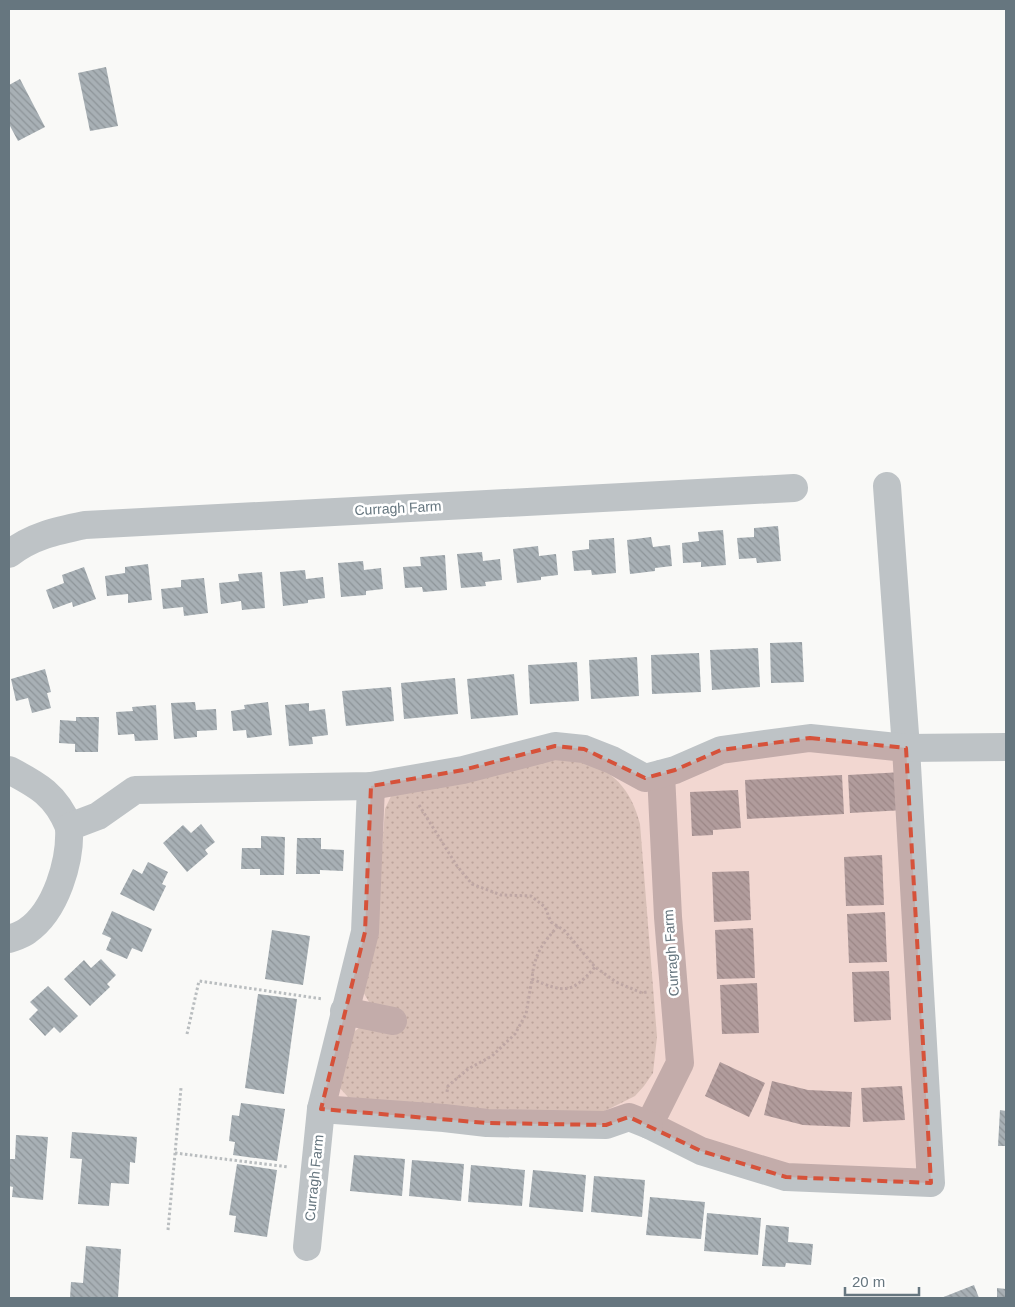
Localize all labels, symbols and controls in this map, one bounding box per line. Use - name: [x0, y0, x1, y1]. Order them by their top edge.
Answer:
- street label: Curragh Farm: [354, 498, 442, 518]
- street label: Curragh Farm: [660, 909, 682, 997]
- street label: Curragh Farm: [301, 1134, 327, 1222]
- scale bar: [845, 1264, 919, 1296]
- text: 20 m: [852, 1273, 885, 1290]

